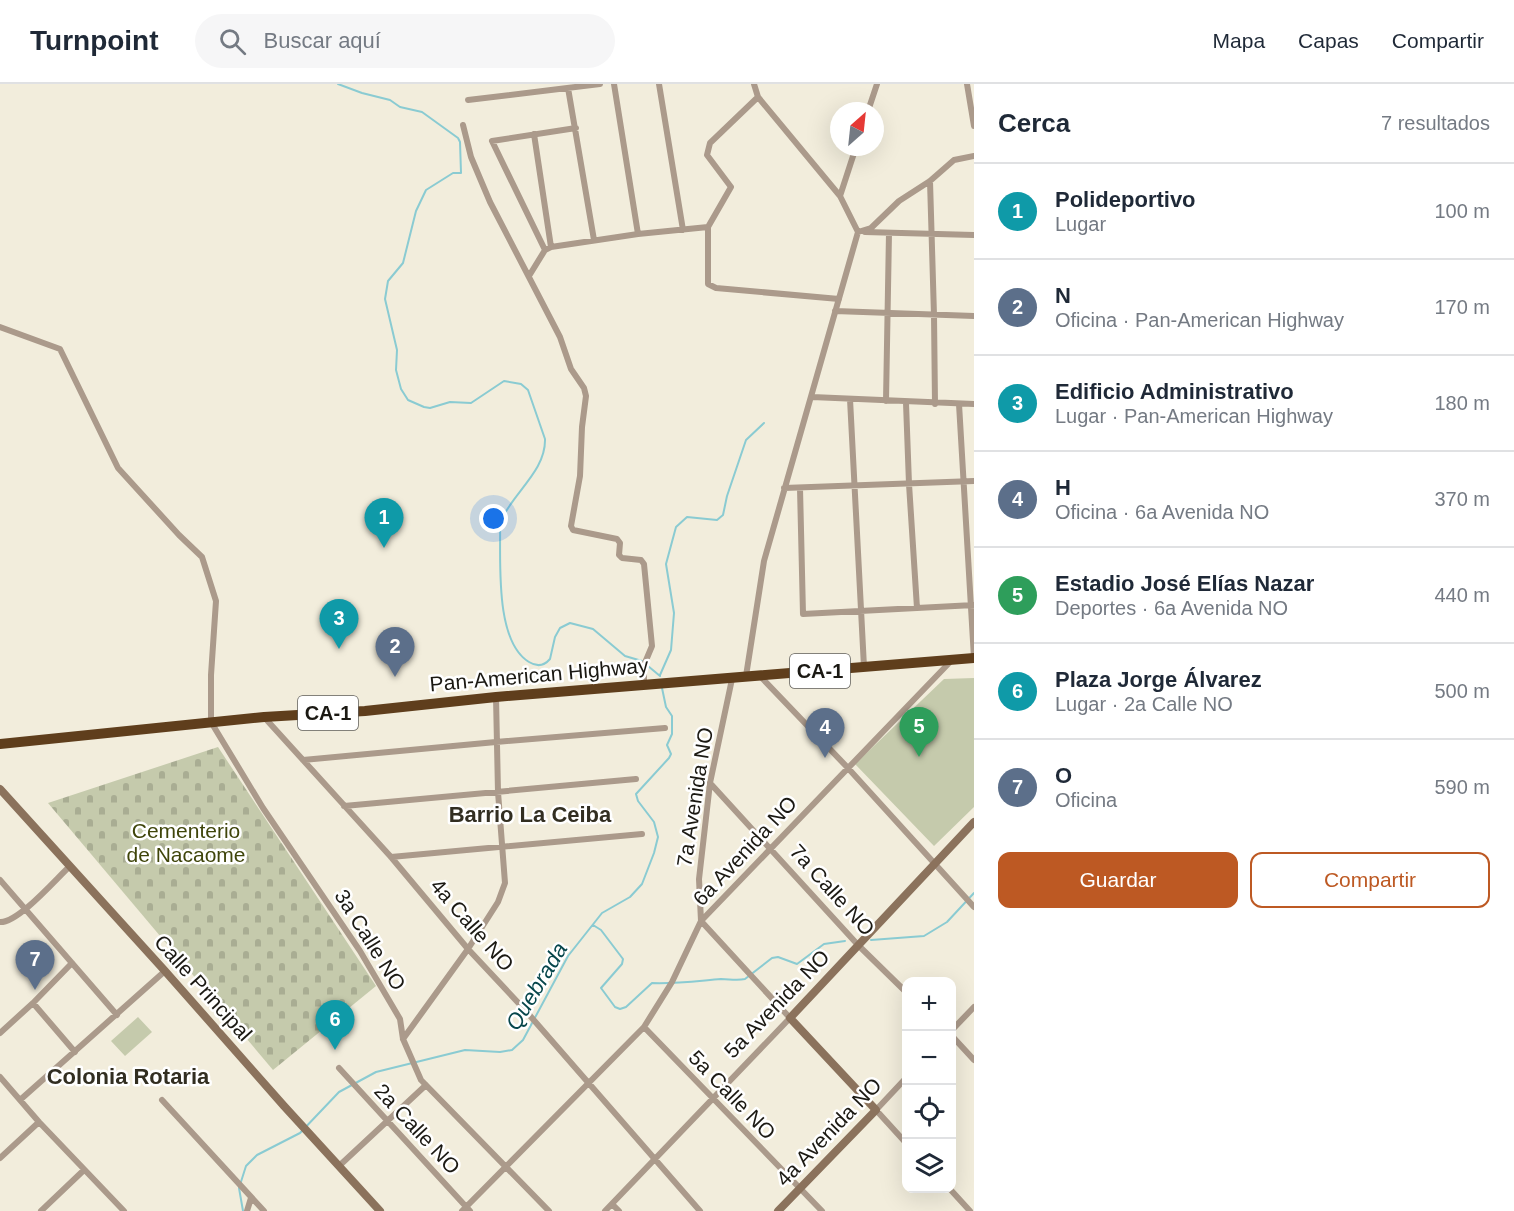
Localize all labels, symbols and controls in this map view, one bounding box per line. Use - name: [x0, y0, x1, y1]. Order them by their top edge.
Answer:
- search box: [195, 14, 615, 68]
- text: Turnpoint: [30, 25, 159, 56]
- icon: search: [216, 25, 249, 58]
- text: Buscar aquí: [264, 28, 381, 53]
- text: Mapa: [1213, 29, 1265, 52]
- text: Capas: [1298, 29, 1359, 52]
- text: Compartir: [1392, 29, 1484, 52]
- north arrow: [830, 102, 884, 156]
- text: Cerca: [998, 108, 1070, 138]
- text: 7 resultados: [1381, 112, 1490, 134]
- text: Polideportivo: [1055, 187, 1196, 212]
- text: 1: [1012, 200, 1023, 222]
- text: 100 m: [1434, 200, 1490, 222]
- text: Lugar: [1055, 213, 1106, 235]
- text: N: [1055, 283, 1071, 308]
- text: 2: [1012, 296, 1023, 318]
- text: 170 m: [1434, 296, 1490, 318]
- text: Oficina · Pan-American Highway: [1055, 309, 1344, 331]
- text: Edificio Administrativo: [1055, 379, 1294, 404]
- text: 3: [1012, 392, 1023, 414]
- text: 180 m: [1434, 392, 1490, 414]
- text: Lugar · Pan-American Highway: [1055, 405, 1333, 427]
- text: H: [1055, 475, 1071, 500]
- text: 4: [1012, 488, 1023, 510]
- text: 370 m: [1434, 488, 1490, 510]
- pin: 1: [364, 498, 404, 548]
- text: Oficina · 6a Avenida NO: [1055, 501, 1269, 523]
- your location: [479, 504, 508, 533]
- text: Estadio José Elías Nazar: [1055, 571, 1314, 596]
- text: 5: [1012, 584, 1023, 606]
- text: 440 m: [1434, 584, 1490, 606]
- text: Deportes · 6a Avenida NO: [1055, 597, 1288, 619]
- pin: 3: [320, 600, 358, 649]
- pin: 2: [376, 628, 414, 677]
- street label: Pan-American Highway: [429, 653, 650, 696]
- road number: CA-1: [790, 654, 850, 688]
- text: Plaza Jorge Álvarez: [1055, 667, 1262, 692]
- text: 6: [1012, 680, 1023, 702]
- text: 500 m: [1434, 680, 1490, 702]
- text: Lugar · 2a Calle NO: [1055, 693, 1233, 715]
- road number: CA-1: [298, 696, 358, 730]
- pin: 4: [806, 708, 844, 758]
- pin: 5: [900, 708, 938, 757]
- street label: 7a Avenida NO: [672, 726, 717, 868]
- text: O: [1055, 763, 1072, 788]
- text: 7: [1012, 776, 1023, 798]
- text: 590 m: [1434, 776, 1490, 798]
- text: Oficina: [1055, 789, 1117, 811]
- street label: 6a Avenida NO: [688, 791, 801, 910]
- district label: Barrio La Ceiba: [449, 802, 612, 827]
- park label: Cementerio de Nacaome: [126, 819, 246, 866]
- street label: 7a Calle NO: [786, 839, 879, 940]
- button: Guardar: [998, 852, 1238, 908]
- button: Compartir: [1250, 852, 1490, 908]
- street label: 4a Calle NO: [426, 874, 519, 975]
- street label: 3a Calle NO: [330, 885, 410, 994]
- street label: Calle Principal: [150, 930, 257, 1045]
- water label: Quebrada: [501, 938, 572, 1035]
- pin: 7: [15, 940, 54, 990]
- street label: 5a Avenida NO: [719, 945, 834, 1062]
- map controls: [902, 977, 956, 1193]
- button: +: [902, 977, 956, 1031]
- pin: 6: [316, 1000, 354, 1050]
- button: −: [902, 1031, 956, 1085]
- street label: 5a Calle NO: [684, 1046, 780, 1144]
- district label: Colonia Rotaria: [47, 1064, 210, 1089]
- street label: 4a Avenida NO: [771, 1073, 886, 1190]
- street label: 2a Calle NO: [370, 1079, 465, 1178]
- button: locate: [902, 1085, 956, 1139]
- button: layers: [902, 1139, 956, 1193]

